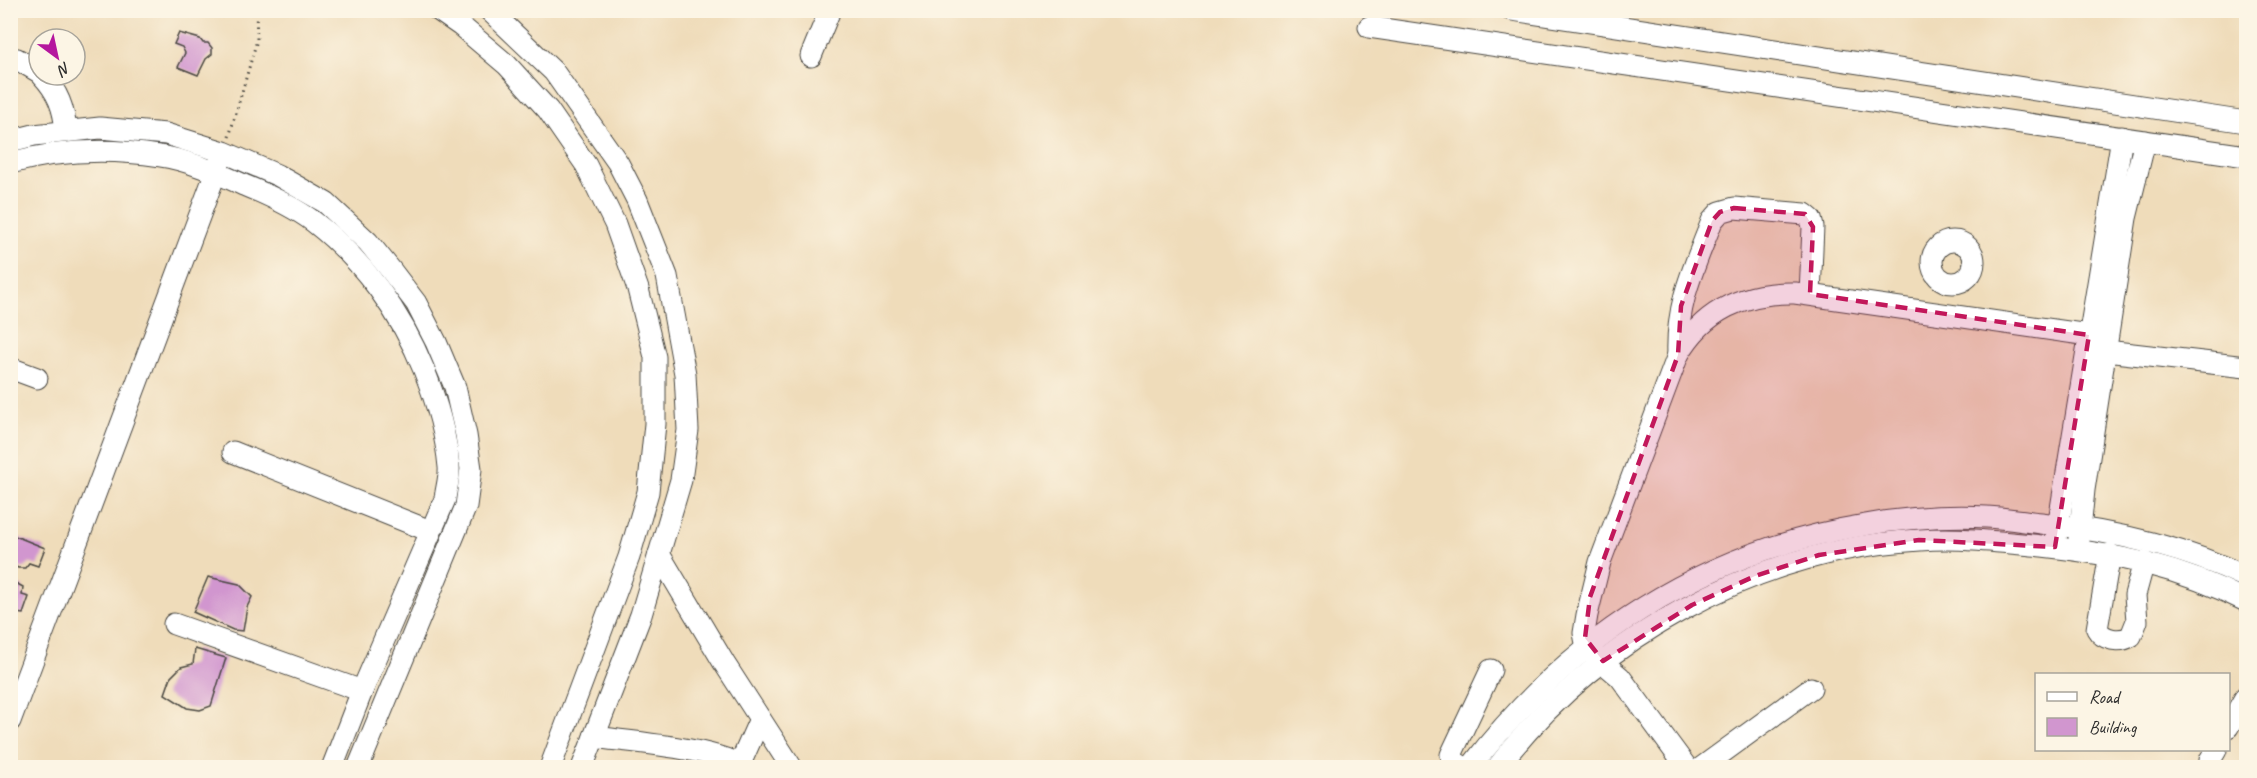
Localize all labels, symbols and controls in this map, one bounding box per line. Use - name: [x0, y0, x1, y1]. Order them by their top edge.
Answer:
- north arrow: [27, 27, 87, 87]
- text: N: [52, 58, 74, 82]
- legend: [2035, 673, 2230, 751]
- text: Road: [2089, 686, 2122, 708]
- text: Building: [2089, 716, 2138, 738]

